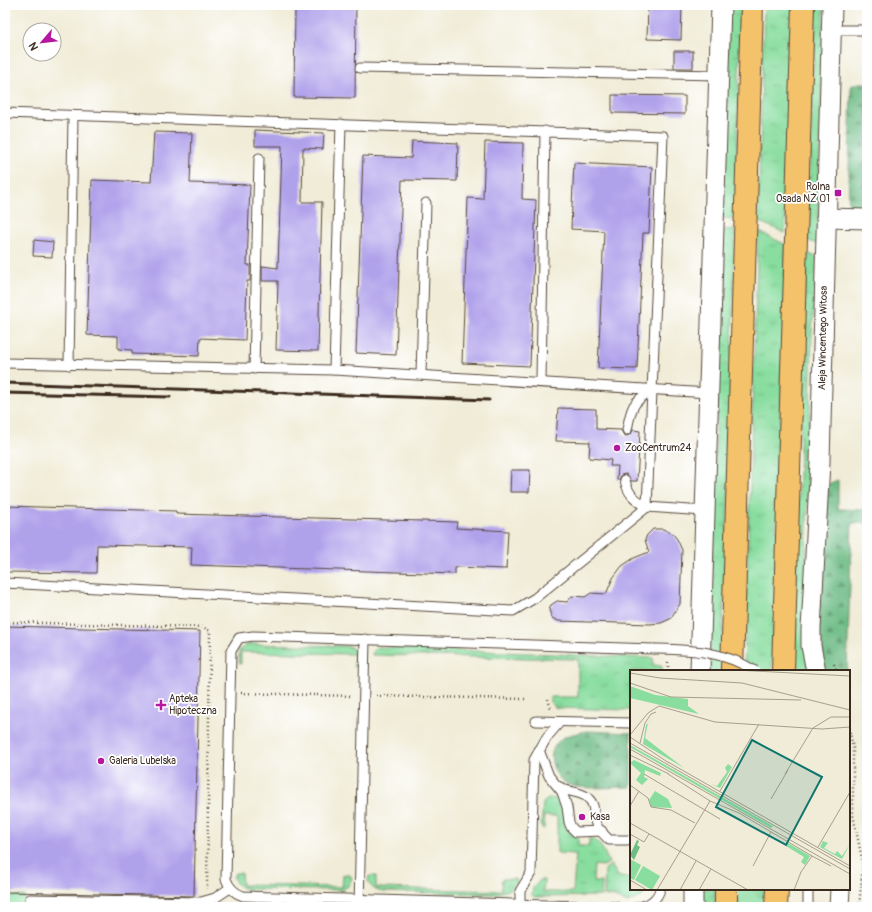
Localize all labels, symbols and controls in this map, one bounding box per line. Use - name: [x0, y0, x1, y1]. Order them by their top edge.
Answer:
- north arrow: [22, 22, 62, 62]
- text: N: [26, 40, 41, 53]
- place label: Rolna Osada NŻ 01: [776, 181, 830, 205]
- marker: Rolna Osada NŻ 01: [833, 188, 843, 198]
- street label: Aleja Wincentego Witosa: [816, 285, 830, 390]
- place label: ZooCentrum24: [625, 442, 691, 454]
- marker: ZooCentrum24: [612, 443, 622, 453]
- inset map: [630, 670, 850, 890]
- place label: Apteka Hipoteczna: [169, 693, 217, 717]
- marker: Apteka Hipoteczna: [156, 700, 166, 710]
- place label: Galeria Lubelska: [109, 755, 176, 767]
- marker: Galeria Lubelska: [96, 756, 106, 766]
- place label: Kasa: [590, 811, 610, 823]
- marker: Kasa: [577, 812, 587, 822]

